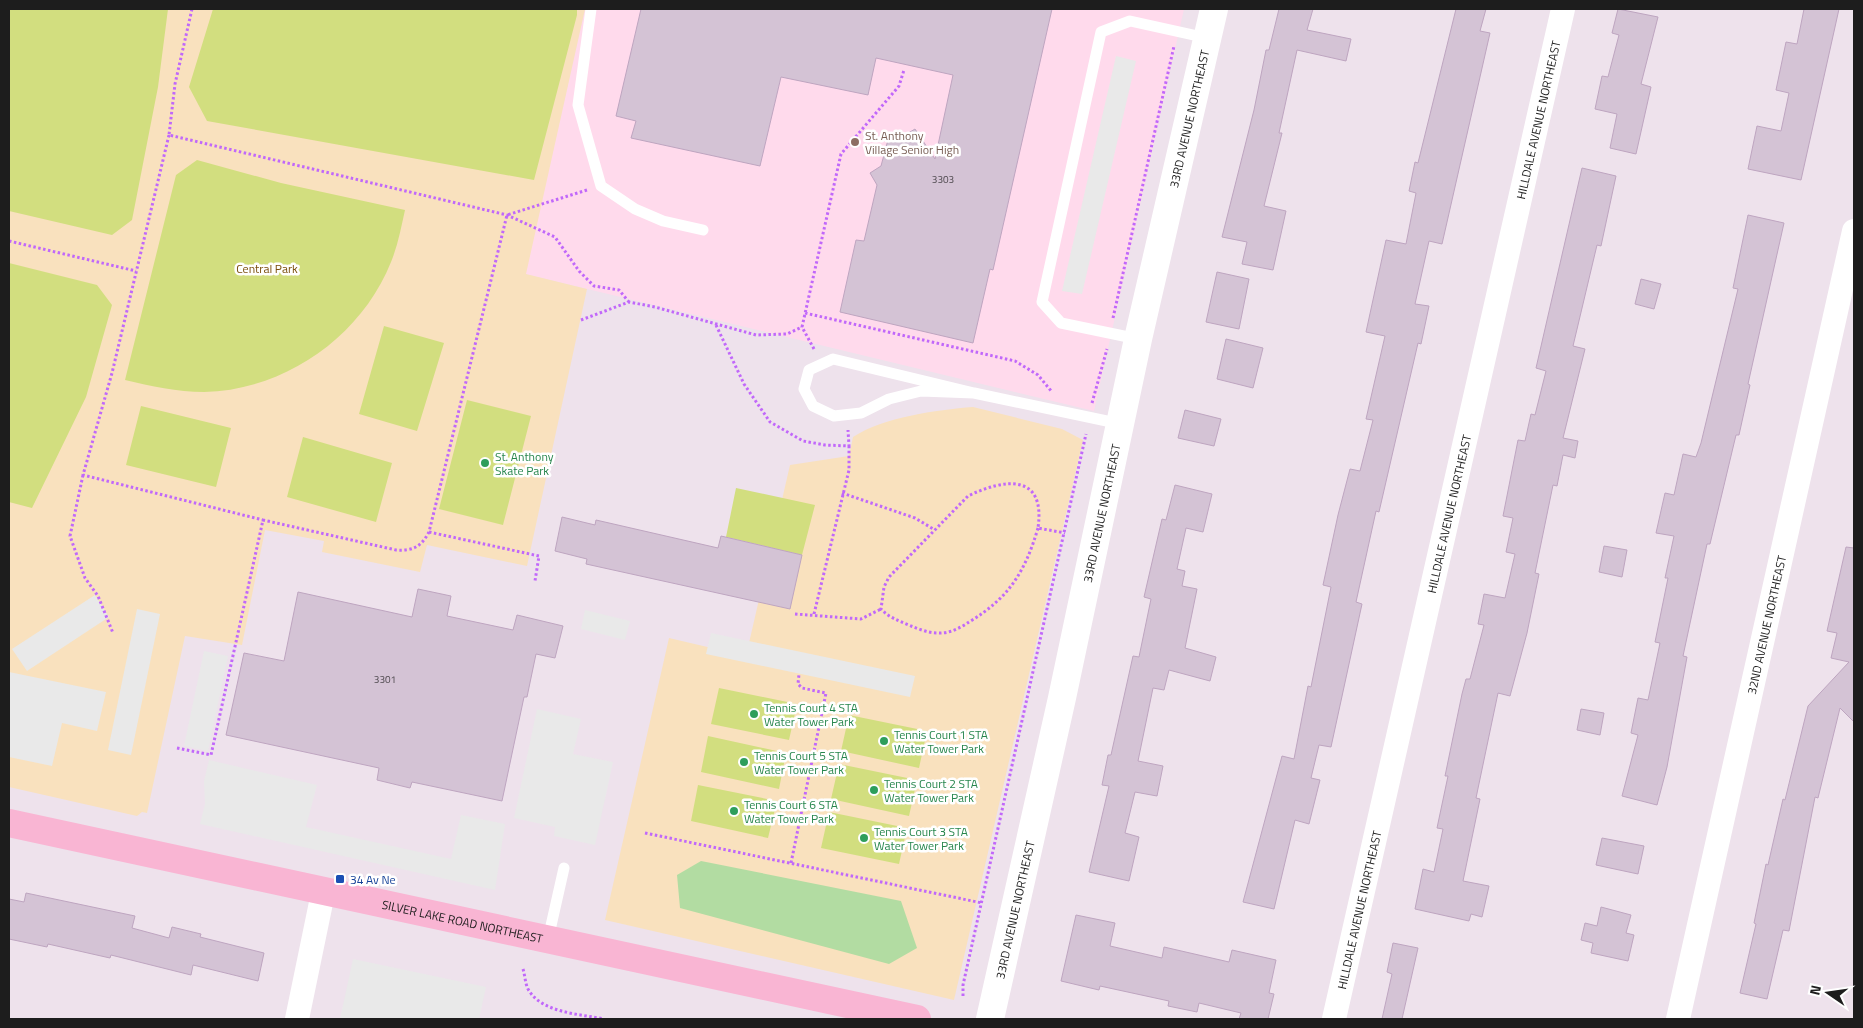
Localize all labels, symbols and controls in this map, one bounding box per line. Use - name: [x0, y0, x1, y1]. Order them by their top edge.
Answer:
- street label: HILLDALE AVENUE NORTHEAST: [1511, 38, 1565, 201]
- street label: 33RD AVENUE NORTHEAST: [1164, 47, 1214, 190]
- place label: St. Anthony Village Senior High: [865, 126, 959, 159]
- marker: St. Anthony Village Senior High: [849, 136, 861, 148]
- house number: 3303: [932, 172, 954, 187]
- park label: Central Park: [236, 259, 298, 278]
- street label: HILLDALE AVENUE NORTHEAST: [1421, 432, 1476, 595]
- street label: 33RD AVENUE NORTHEAST: [1077, 441, 1125, 584]
- place label: St. Anthony Skate Park: [495, 447, 554, 480]
- marker: St. Anthony Skate Park: [479, 457, 491, 469]
- street label: 32ND AVENUE NORTHEAST: [1741, 553, 1791, 696]
- house number: 3301: [374, 672, 396, 687]
- place label: Tennis Court 4 STA Water Tower Park: [764, 698, 858, 731]
- marker: Tennis Court 4 STA Water Tower Park: [748, 708, 760, 720]
- place label: Tennis Court 1 STA Water Tower Park: [894, 725, 988, 758]
- marker: Tennis Court 1 STA Water Tower Park: [878, 735, 890, 747]
- place label: Tennis Court 5 STA Water Tower Park: [754, 746, 848, 779]
- marker: Tennis Court 5 STA Water Tower Park: [738, 756, 750, 768]
- place label: Tennis Court 2 STA Water Tower Park: [884, 774, 978, 807]
- marker: Tennis Court 2 STA Water Tower Park: [868, 784, 880, 796]
- place label: Tennis Court 6 STA Water Tower Park: [744, 795, 838, 828]
- marker: Tennis Court 6 STA Water Tower Park: [728, 805, 740, 817]
- place label: Tennis Court 3 STA Water Tower Park: [874, 822, 968, 855]
- street label: HILLDALE AVENUE NORTHEAST: [1332, 828, 1386, 991]
- marker: Tennis Court 3 STA Water Tower Park: [858, 832, 870, 844]
- street label: 33RD AVENUE NORTHEAST: [990, 838, 1039, 981]
- place label: 34 Av Ne: [350, 870, 396, 889]
- marker: 34 Av Ne: [334, 873, 346, 885]
- street label: SILVER LAKE ROAD NORTHEAST: [380, 894, 545, 948]
- north arrow: [1803, 968, 1853, 1018]
- text: N: [1804, 983, 1826, 997]

